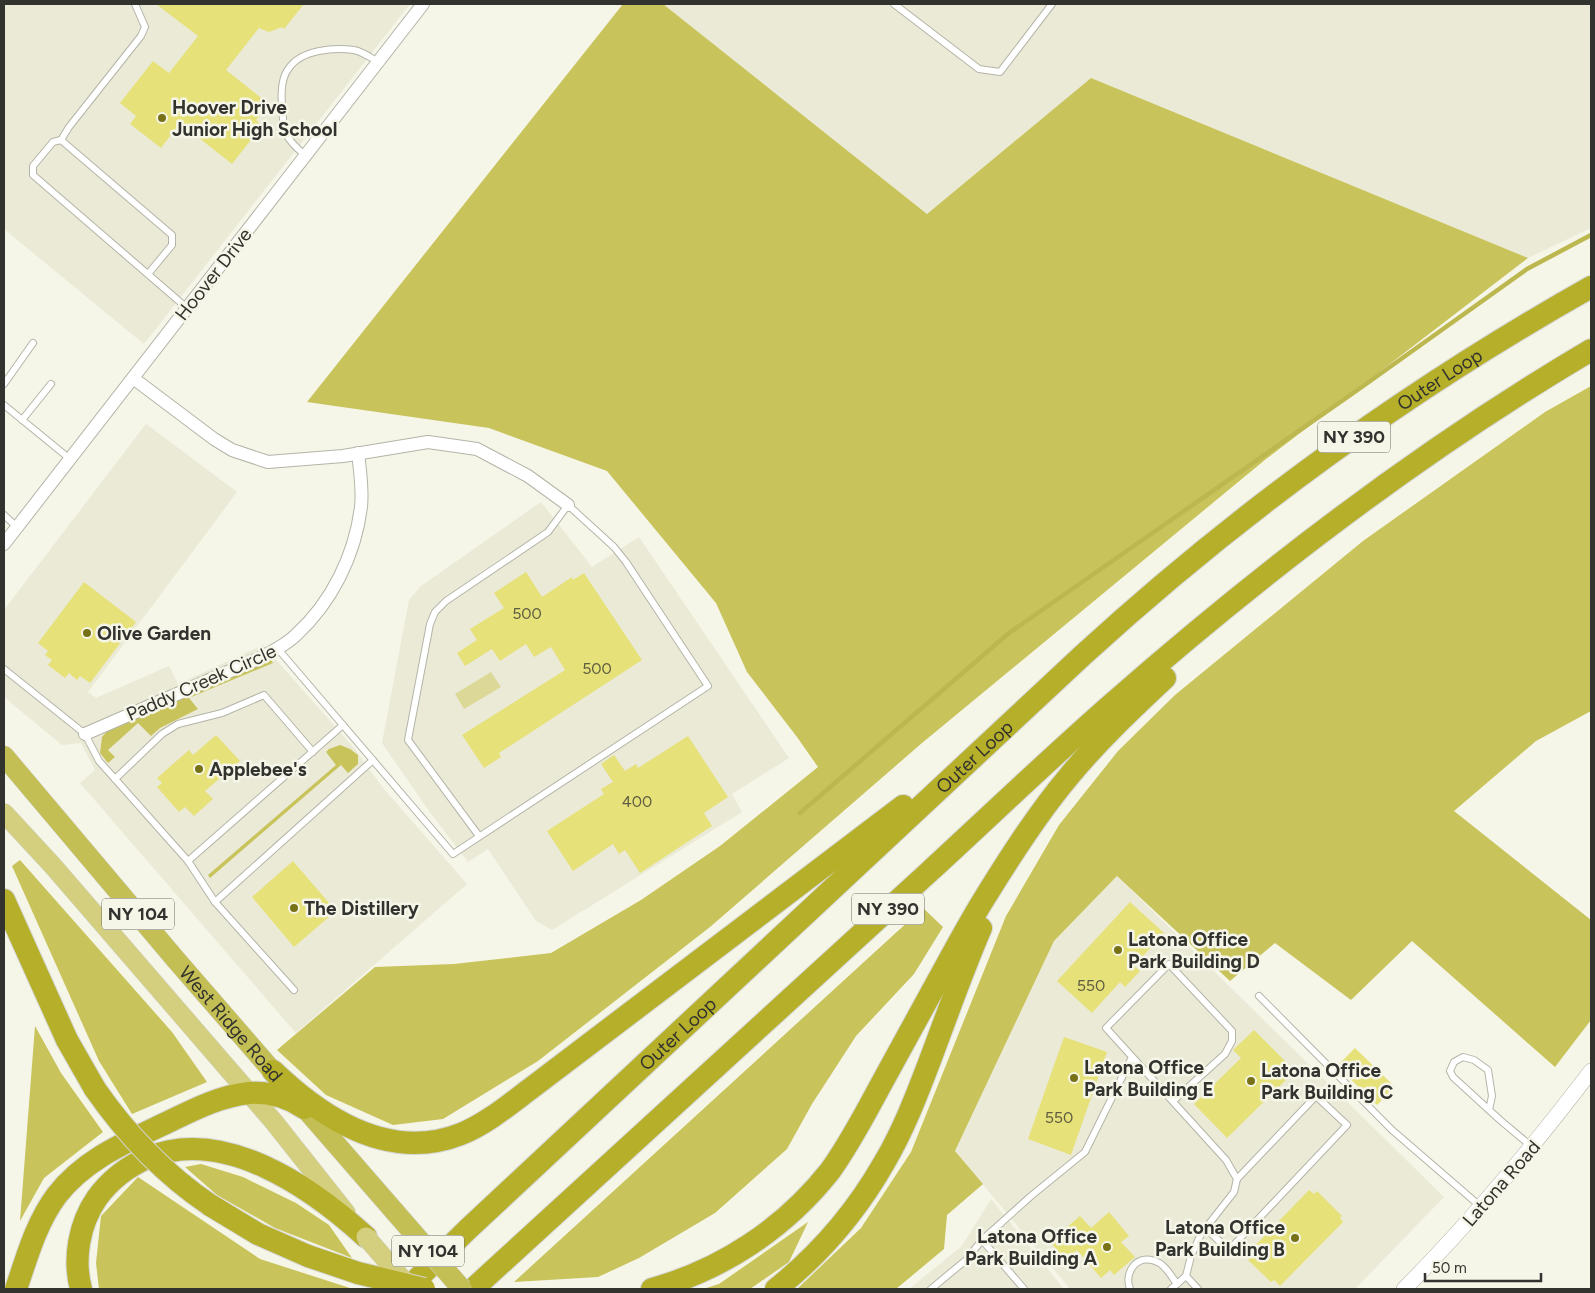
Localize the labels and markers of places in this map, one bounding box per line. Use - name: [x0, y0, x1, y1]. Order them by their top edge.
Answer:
- place label: Hoover Drive Junior High School: [172, 96, 337, 141]
- marker: Hoover Drive Junior High School: [156, 112, 168, 124]
- place label: Olive Garden: [97, 622, 211, 645]
- marker: Olive Garden: [81, 627, 93, 639]
- place label: Applebee's: [209, 758, 307, 781]
- marker: Applebee's: [193, 763, 205, 775]
- place label: The Distillery: [304, 897, 419, 920]
- marker: The Distillery: [288, 902, 300, 914]
- place label: Latona Office Park Building D: [1128, 928, 1260, 973]
- marker: Latona Office Park Building D: [1112, 944, 1124, 956]
- place label: Latona Office Park Building E: [1084, 1056, 1214, 1101]
- place label: Latona Office Park Building C: [1261, 1059, 1393, 1104]
- marker: Latona Office Park Building E: [1068, 1072, 1080, 1084]
- marker: Latona Office Park Building C: [1245, 1075, 1257, 1087]
- place label: Latona Office Park Building B: [1155, 1216, 1285, 1261]
- place label: Latona Office Park Building A: [965, 1225, 1097, 1270]
- marker: Latona Office Park Building B: [1289, 1232, 1301, 1244]
- marker: Latona Office Park Building A: [1101, 1241, 1113, 1253]

